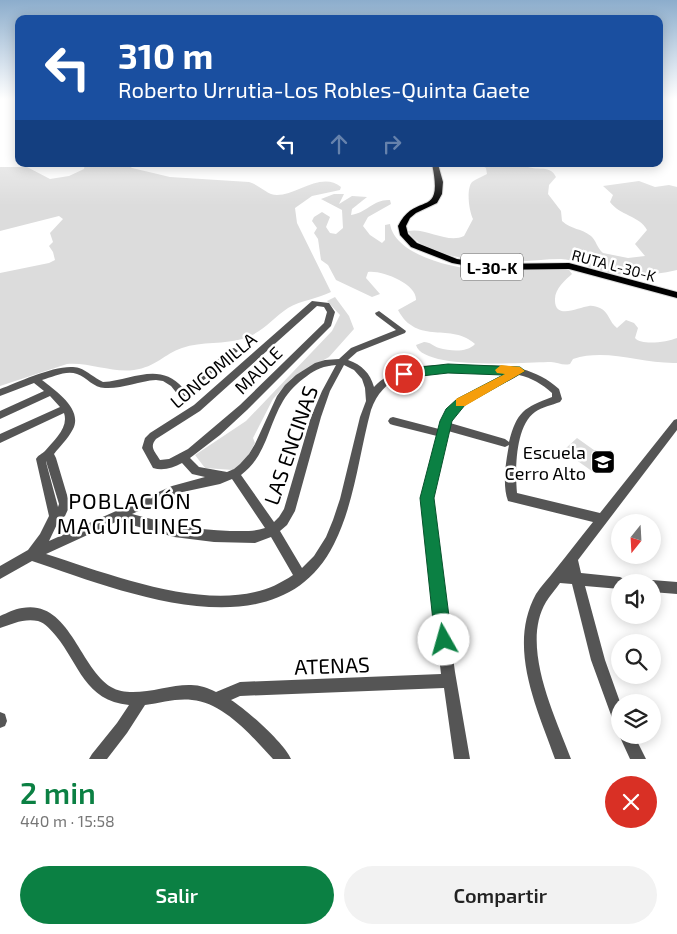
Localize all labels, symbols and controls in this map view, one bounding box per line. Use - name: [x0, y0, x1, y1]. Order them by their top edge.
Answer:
- text: 310 m: [118, 34, 213, 76]
- icon: left: [35, 35, 100, 100]
- text: Roberto Urrutia-Los Robles-Quinta Gaete: [118, 76, 530, 102]
- icon: left: [272, 130, 300, 158]
- icon: ahead: [325, 130, 353, 158]
- icon: right: [378, 130, 406, 158]
- street label: RUTA L-30-K: [570, 245, 658, 285]
- road number: L-30-K: [461, 253, 523, 280]
- street label: LONCOMILLA: [165, 327, 261, 412]
- street label: MAULE: [230, 342, 286, 398]
- pin: [383, 353, 425, 395]
- icon: arrive: [390, 360, 418, 388]
- street label: LAS ENCINAS: [258, 382, 322, 508]
- place label: Escuela Cerro Alto: [505, 441, 586, 484]
- school or university icon: Escuela Cerro Alto: [590, 449, 616, 475]
- district label: POBLACIÓN MAGUILLINES: [57, 487, 203, 538]
- north arrow: [611, 514, 661, 564]
- map controls: [611, 514, 661, 744]
- button: sound: [611, 574, 661, 624]
- position arrow: [417, 613, 469, 665]
- button: search: [611, 634, 661, 684]
- street label: ATENAS: [294, 651, 370, 679]
- button: layers: [611, 694, 661, 744]
- text: 2 min: [20, 774, 96, 810]
- button: close: [605, 776, 657, 828]
- text: 440 m · 15:58: [20, 811, 115, 830]
- button: Salir: [20, 866, 334, 924]
- button: Compartir: [344, 866, 657, 924]

